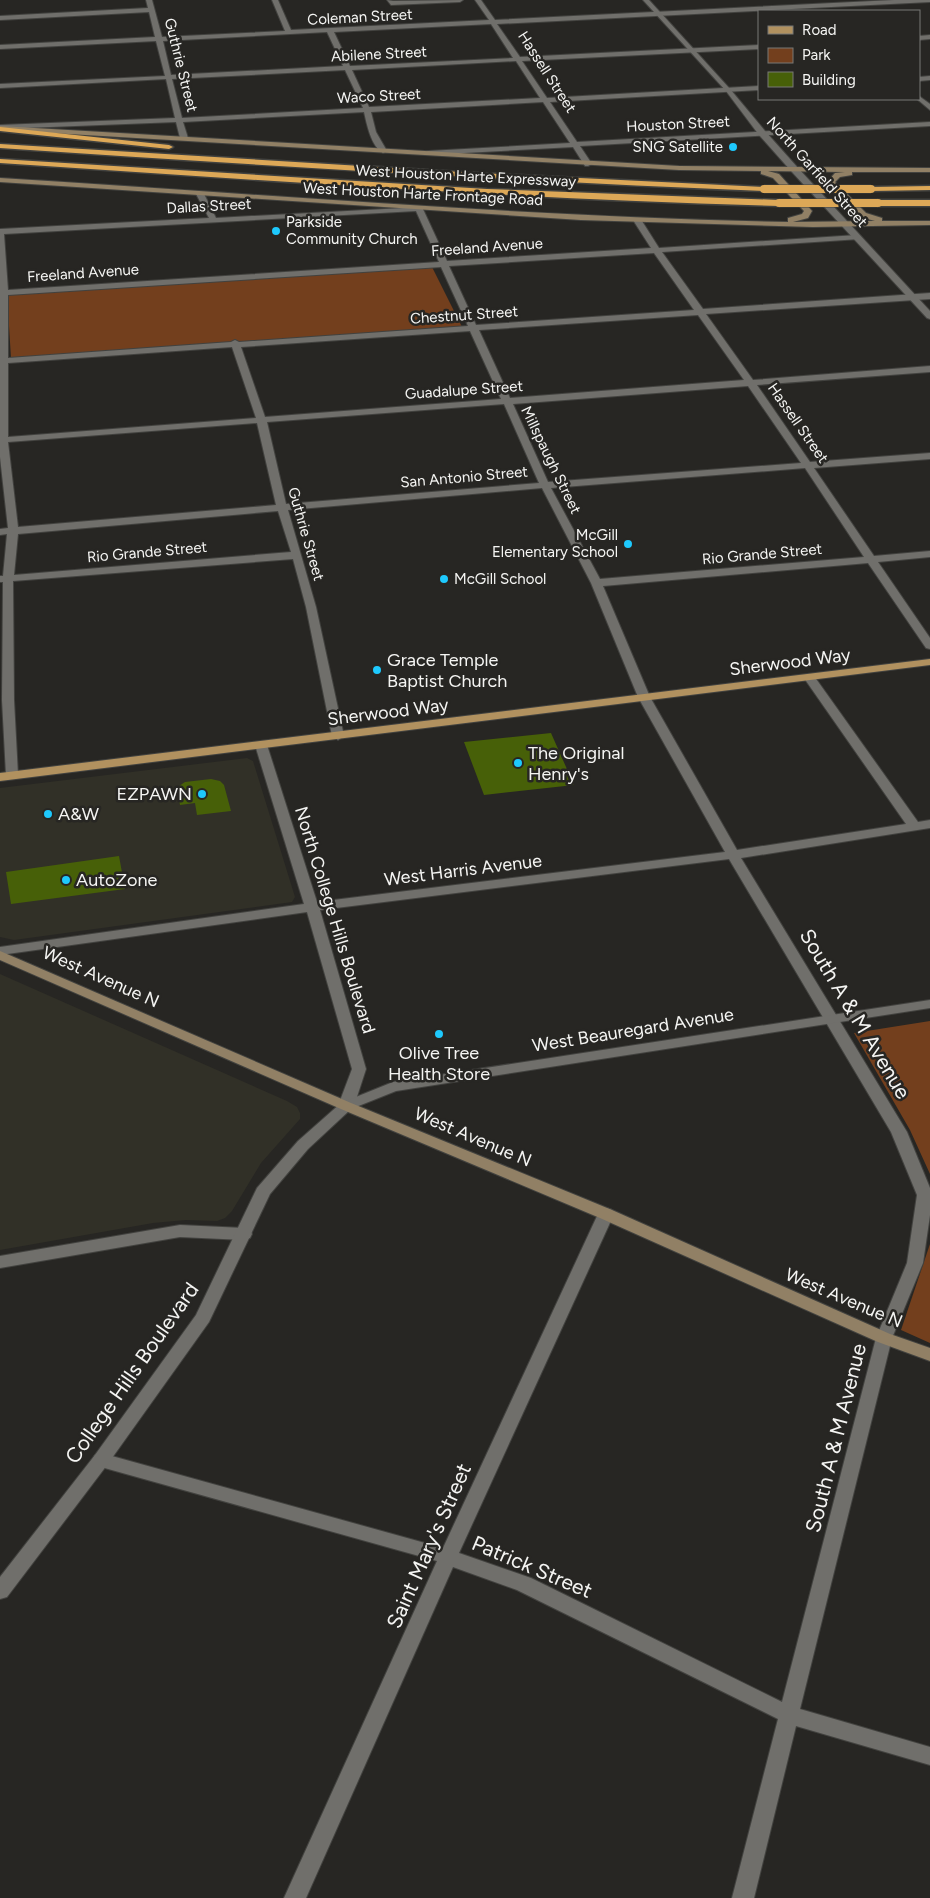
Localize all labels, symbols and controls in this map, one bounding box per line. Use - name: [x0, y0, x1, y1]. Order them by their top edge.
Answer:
- street label: Coleman Street: [307, 5, 413, 29]
- legend: [758, 10, 920, 100]
- street label: Guthrie Street: [161, 16, 201, 114]
- text: Road: [802, 21, 837, 39]
- street label: Hassell Street: [514, 28, 580, 116]
- street label: Abilene Street: [331, 42, 428, 66]
- text: Park: [802, 46, 831, 64]
- text: Building: [802, 71, 856, 89]
- street label: Waco Street: [337, 85, 422, 107]
- street label: Houston Street: [626, 112, 731, 136]
- street label: North Garfield Street: [763, 113, 871, 231]
- place label: SNG Satellite: [632, 138, 723, 156]
- marker: SNG Satellite: [727, 141, 739, 153]
- street label: West Houston Harte Expressway: [355, 161, 577, 191]
- street label: West Houston Harte Frontage Road: [303, 179, 543, 209]
- street label: Dallas Street: [166, 195, 252, 217]
- place label: Parkside Community Church: [286, 213, 418, 248]
- marker: Parkside Community Church: [270, 225, 282, 237]
- street label: Freeland Avenue: [431, 234, 543, 260]
- street label: Freeland Avenue: [27, 260, 139, 286]
- street label: Chestnut Street: [409, 302, 519, 328]
- street label: Guadalupe Street: [404, 377, 524, 403]
- street label: Hassell Street: [764, 380, 832, 467]
- street label: Millspaugh Street: [517, 403, 585, 517]
- street label: San Antonio Street: [399, 462, 529, 492]
- street label: Guthrie Street: [284, 485, 328, 583]
- place label: McGill Elementary School: [492, 526, 618, 561]
- street label: Rio Grande Street: [86, 538, 208, 566]
- marker: McGill Elementary School: [622, 538, 634, 550]
- street label: Rio Grande Street: [701, 540, 823, 568]
- place label: McGill School: [454, 570, 546, 588]
- marker: McGill School: [438, 573, 450, 585]
- street label: Sherwood Way: [728, 644, 852, 680]
- place label: Grace Temple Baptist Church: [387, 649, 507, 692]
- marker: Grace Temple Baptist Church: [371, 664, 383, 676]
- street label: Sherwood Way: [326, 694, 450, 730]
- place label: The Original Henry's: [528, 742, 624, 785]
- marker: The Original Henry's: [512, 757, 524, 769]
- place label: EZPAWN: [117, 783, 192, 805]
- marker: EZPAWN: [196, 788, 208, 800]
- place label: A&W: [58, 803, 100, 825]
- street label: North College Hills Boulevard: [290, 804, 380, 1036]
- marker: A&W: [42, 808, 54, 820]
- street label: West Harris Avenue: [383, 849, 543, 891]
- place label: AutoZone: [76, 869, 157, 891]
- marker: AutoZone: [60, 874, 72, 886]
- street label: South A & M Avenue: [795, 924, 916, 1103]
- street label: West Avenue N: [39, 941, 163, 1013]
- street label: West Beauregard Avenue: [531, 1003, 735, 1057]
- marker: Olive Tree Health Store: [433, 1028, 445, 1040]
- place label: Olive Tree Health Store: [388, 1042, 490, 1085]
- street label: West Avenue N: [411, 1102, 535, 1172]
- street label: West Avenue N: [782, 1263, 906, 1333]
- street label: College Hills Boulevard: [60, 1277, 204, 1468]
- street label: South A & M Avenue: [800, 1341, 871, 1535]
- street label: Saint Mary's Street: [381, 1459, 476, 1632]
- street label: Patrick Street: [468, 1530, 596, 1603]

